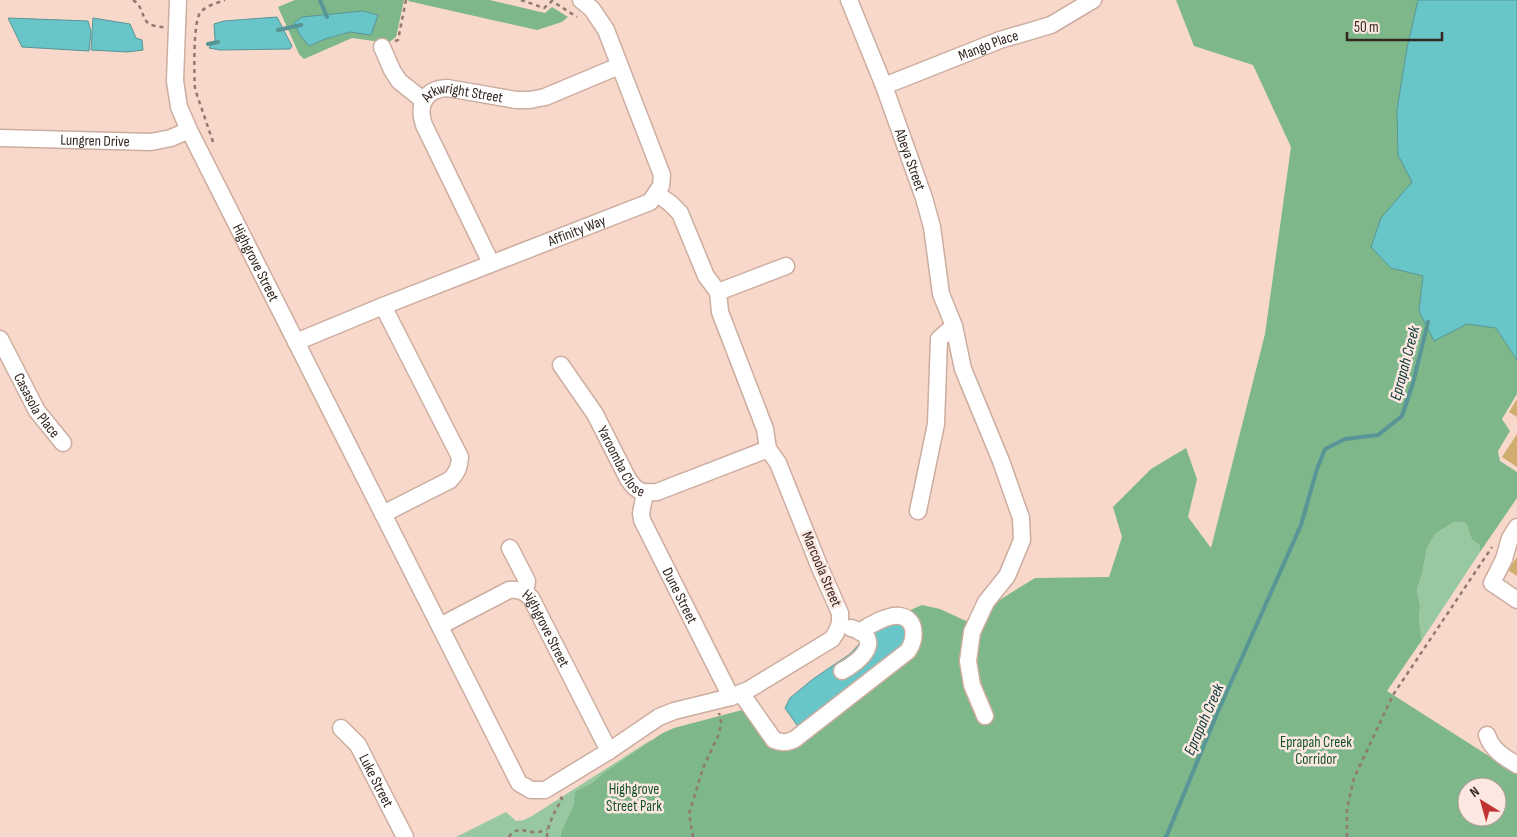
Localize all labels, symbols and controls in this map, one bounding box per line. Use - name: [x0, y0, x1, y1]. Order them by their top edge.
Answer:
- scale bar: [1347, 10, 1442, 42]
- text: 50 m: [1354, 18, 1379, 37]
- street label: Mango Place: [956, 26, 1021, 66]
- street label: Arkwright Street: [416, 79, 505, 108]
- street label: Abeya Street: [890, 125, 930, 194]
- street label: Lungren Drive: [60, 131, 130, 151]
- street label: Affinity Way: [544, 211, 609, 251]
- street label: Highgrove Street: [228, 221, 283, 305]
- water label: Eprapah Creek: [1386, 323, 1425, 403]
- street label: Casasola Place: [9, 370, 64, 442]
- street label: Yaroomba Close: [593, 423, 647, 502]
- street label: Marcoola Street: [797, 529, 846, 610]
- street label: Dune Street: [658, 565, 702, 627]
- street label: Highgrove Street: [518, 585, 574, 671]
- water label: Eprapah Creek: [1180, 680, 1229, 758]
- park label: Eprapah Creek Corridor: [1280, 733, 1352, 769]
- street label: Luke Street: [354, 751, 397, 811]
- north arrow: [1457, 777, 1507, 827]
- park label: Highgrove Street Park: [606, 780, 662, 816]
- text: N: [1466, 783, 1483, 801]

